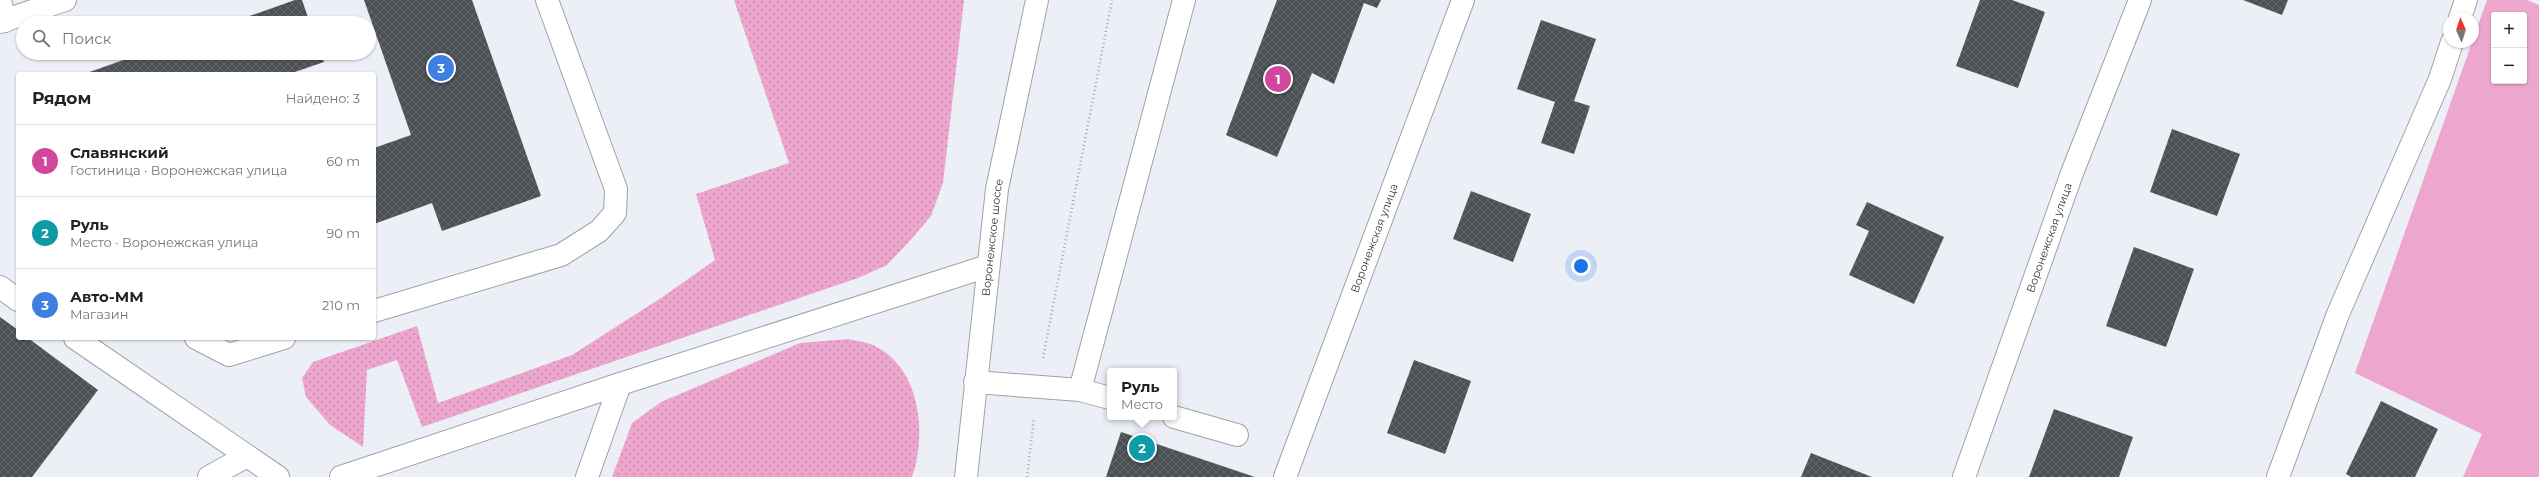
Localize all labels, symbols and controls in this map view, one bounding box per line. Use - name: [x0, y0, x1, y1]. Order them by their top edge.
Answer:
- north arrow: [2443, 12, 2479, 48]
- map controls: [2491, 12, 2527, 84]
- button: +: [2491, 12, 2527, 48]
- search box: [16, 16, 376, 60]
- icon: search: [30, 27, 52, 49]
- text: Поиск: [62, 29, 111, 48]
- button: −: [2491, 48, 2527, 84]
- pin: 3: [428, 53, 454, 83]
- pin: 1: [1265, 64, 1291, 94]
- text: Рядом: [32, 88, 91, 108]
- text: Найдено: 3: [286, 90, 360, 106]
- text: Славянский: [70, 143, 169, 162]
- text: 1: [42, 153, 48, 169]
- text: 60 m: [326, 153, 360, 169]
- text: Гостиница · Воронежская улица: [70, 162, 287, 178]
- street label: Воронежское шоссе: [979, 177, 1006, 297]
- street label: Воронежская улица: [1347, 181, 1401, 295]
- street label: Воронежская улица: [2023, 181, 2075, 294]
- text: Руль: [70, 215, 109, 234]
- text: 2: [41, 225, 49, 241]
- text: 90 m: [326, 225, 360, 241]
- text: Место · Воронежская улица: [70, 234, 258, 250]
- your location: [1571, 256, 1591, 276]
- text: Авто-ММ: [70, 287, 144, 306]
- text: 3: [41, 297, 49, 313]
- text: 210 m: [322, 297, 360, 313]
- text: Магазин: [70, 306, 129, 322]
- popup: [1107, 368, 1177, 420]
- text: Руль: [1121, 377, 1160, 396]
- text: Место: [1121, 396, 1163, 412]
- pin: 2: [1129, 433, 1155, 463]

